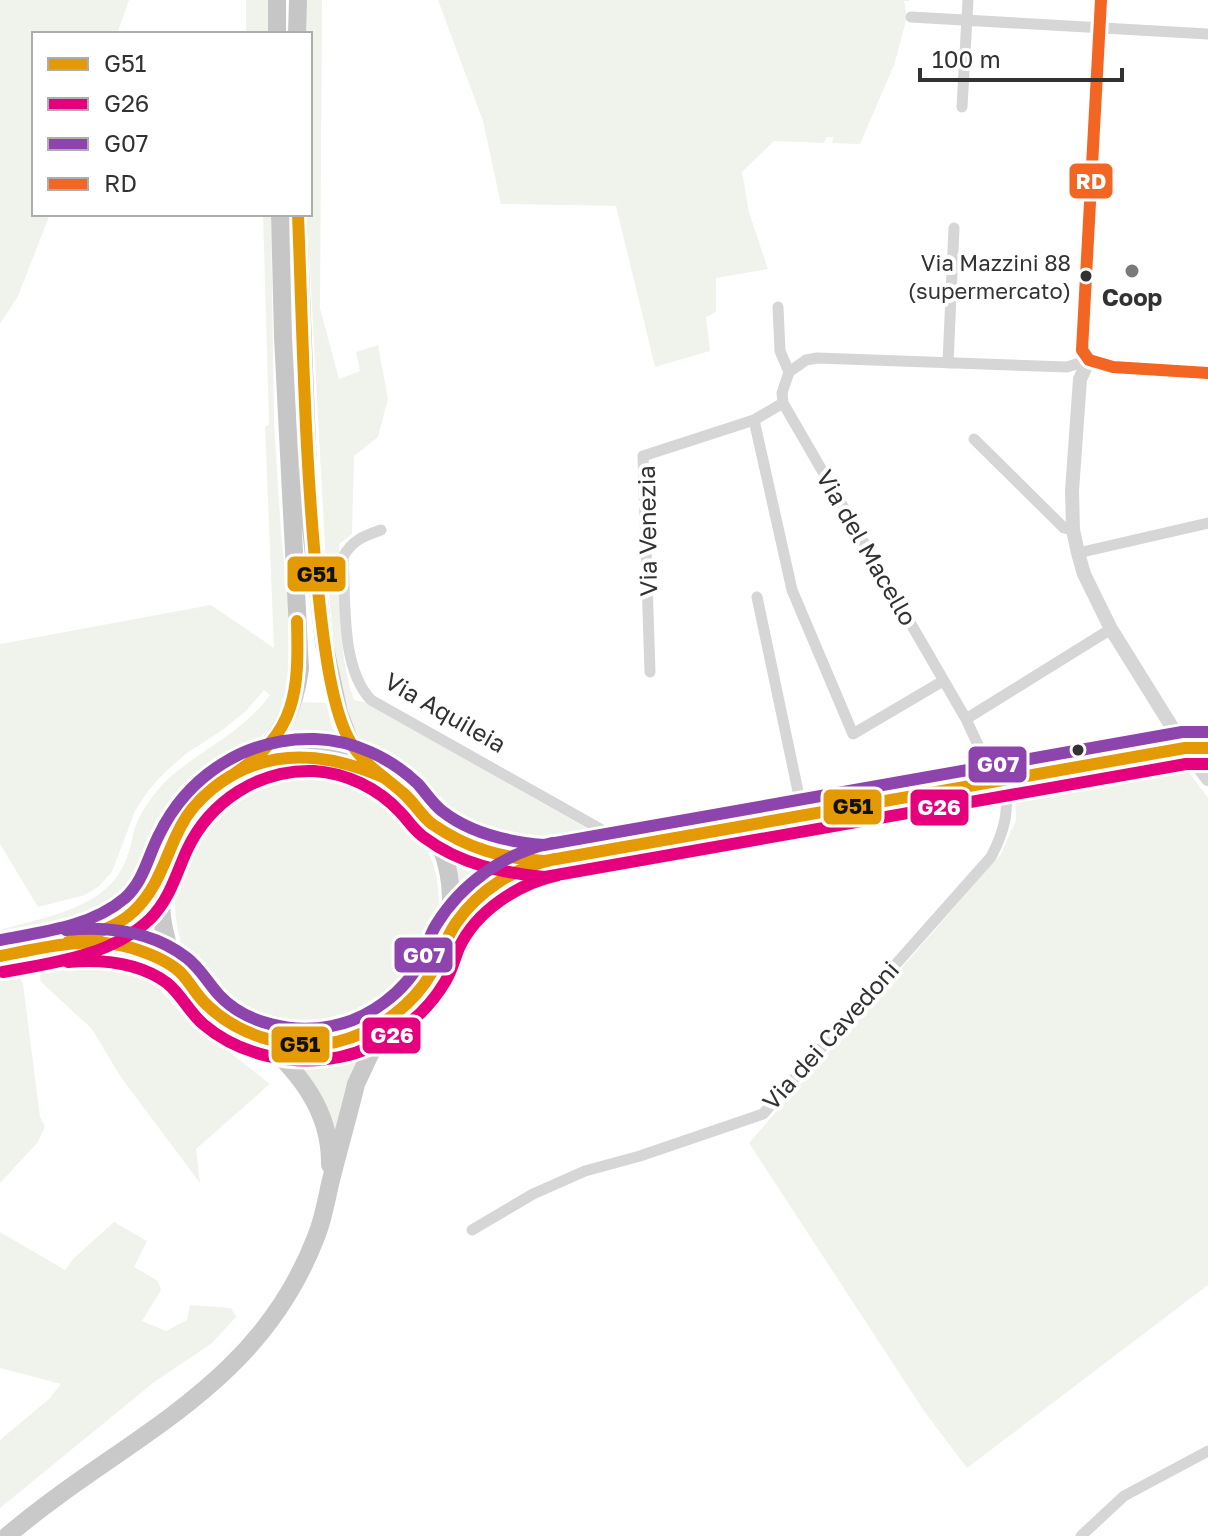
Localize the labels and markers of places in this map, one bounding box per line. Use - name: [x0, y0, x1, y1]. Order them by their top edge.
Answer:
- place label: Via Mazzini 88 (supermercato): [908, 249, 1071, 304]
- marker: Coop: [1123, 262, 1141, 280]
- marker: Via Mazzini 88 (supermercato): [1078, 268, 1094, 284]
- place label: Coop: [1102, 282, 1163, 311]
- unlabelled marker: [1070, 742, 1086, 758]

